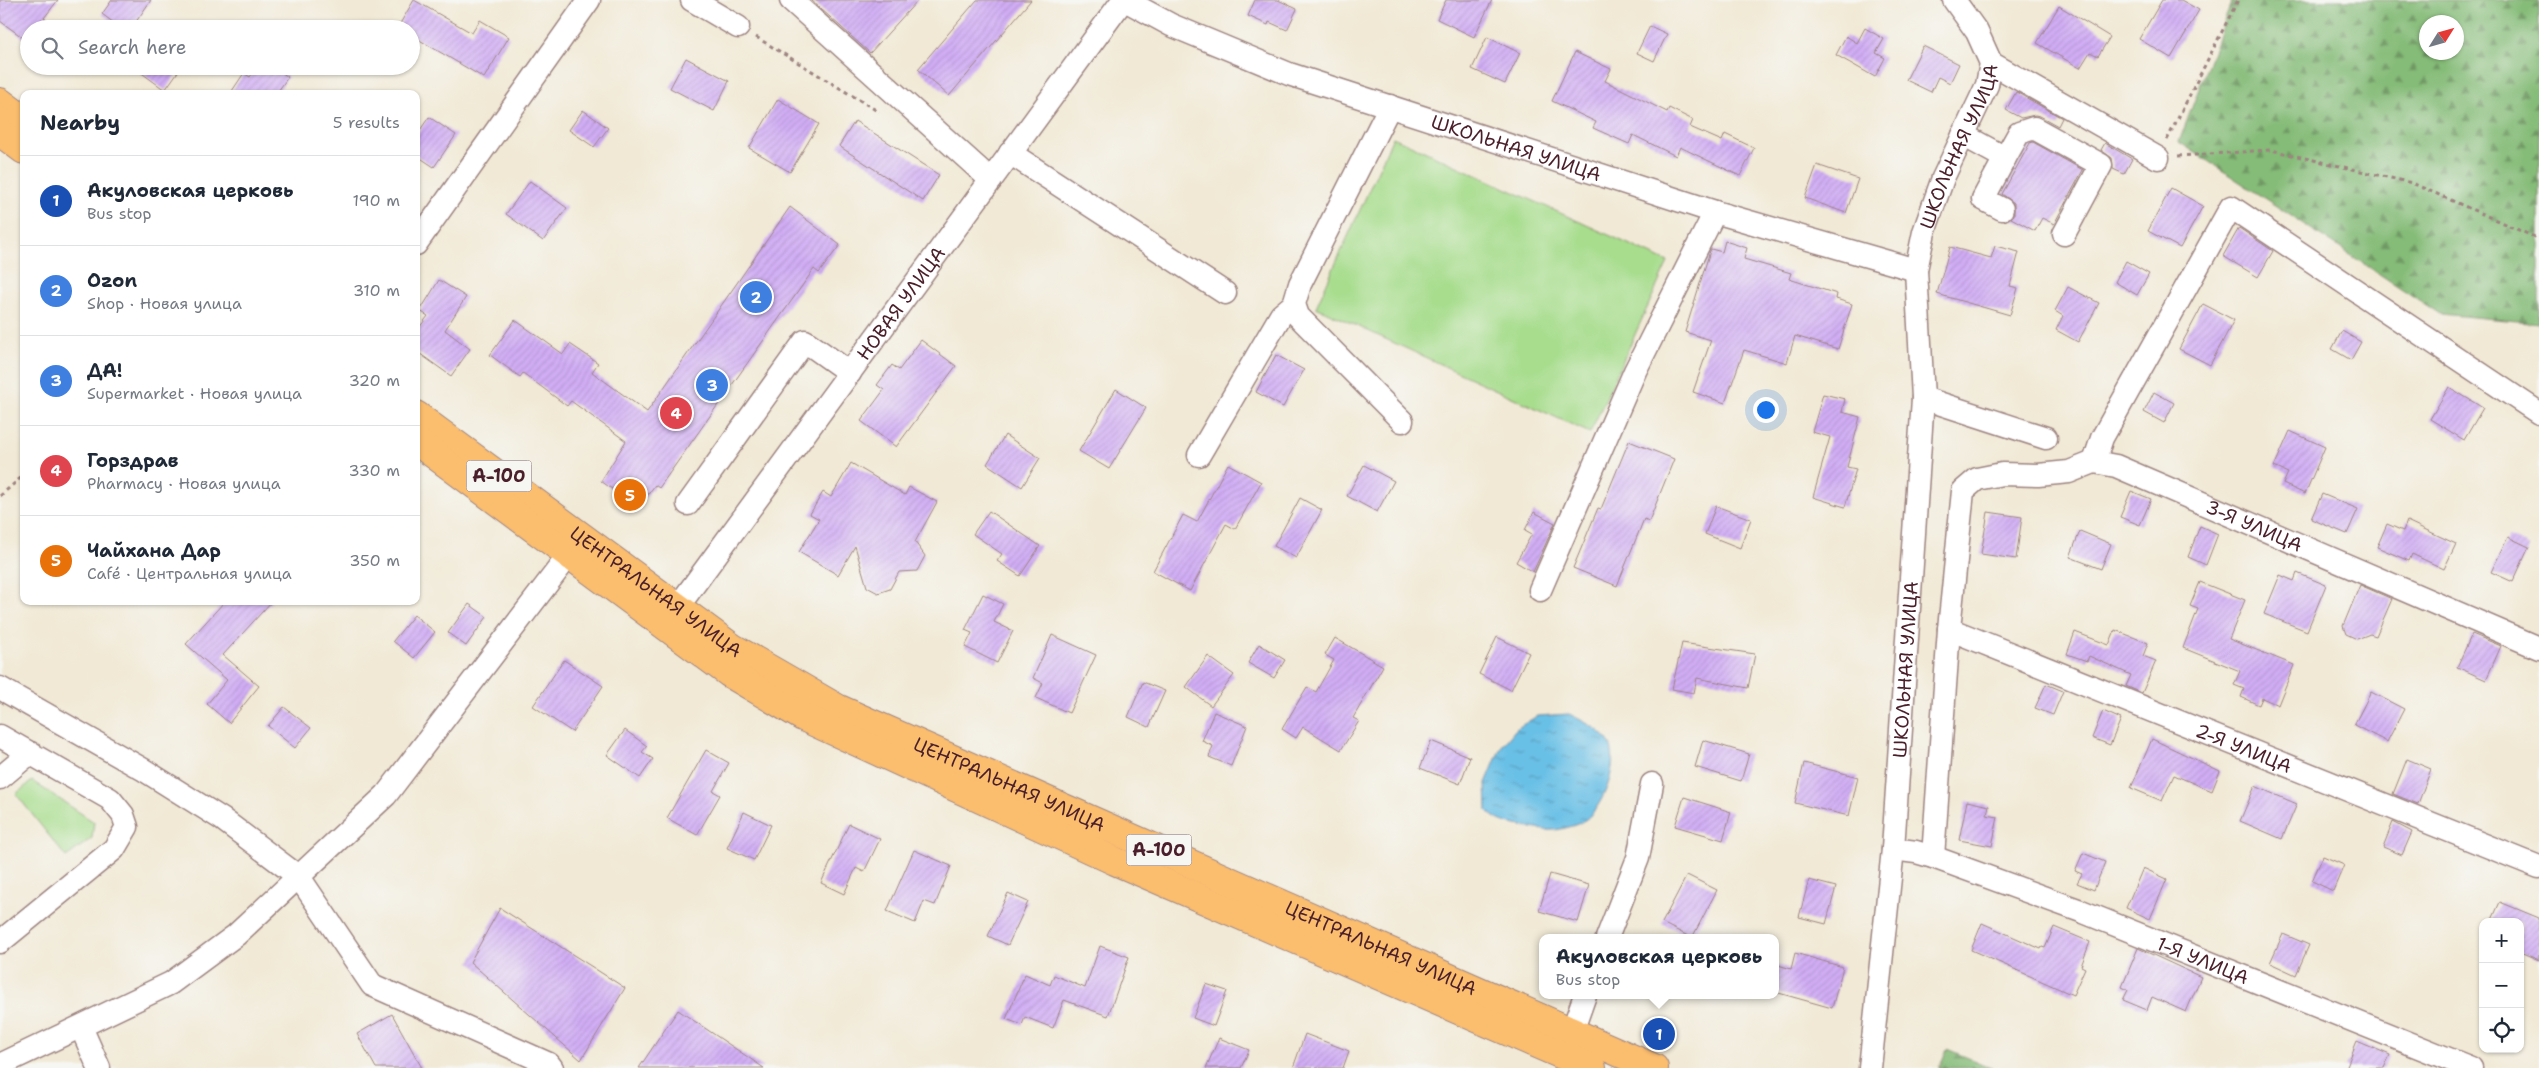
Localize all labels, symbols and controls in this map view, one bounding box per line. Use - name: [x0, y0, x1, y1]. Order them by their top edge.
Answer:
- north arrow: [2419, 15, 2464, 60]
- search box: [20, 20, 420, 75]
- icon: search: [38, 34, 66, 62]
- text: Search here: [78, 35, 187, 60]
- street label: ШКОЛЬНАЯ УЛИЦА: [1914, 62, 2004, 232]
- text: Nearby: [40, 109, 120, 137]
- street label: ШКОЛЬНАЯ УЛИЦА: [1428, 109, 1604, 187]
- text: 5 results: [333, 112, 400, 133]
- text: Акуловская церковь: [87, 178, 293, 203]
- text: 1: [52, 190, 60, 211]
- text: 190 m: [353, 190, 400, 211]
- text: Bus stop: [87, 203, 152, 224]
- street label: НОВАЯ УЛИЦА: [851, 241, 951, 365]
- text: Ozon: [87, 268, 137, 293]
- pin: 2: [740, 278, 772, 316]
- text: 2: [50, 280, 62, 301]
- text: 310 m: [353, 280, 400, 301]
- text: Shop · Новая улица: [87, 293, 242, 314]
- text: ДА!: [87, 358, 123, 383]
- pin: 3: [696, 366, 728, 404]
- text: 3: [50, 370, 62, 391]
- text: 320 m: [349, 370, 400, 391]
- text: Supermarket · Новая улица: [87, 383, 302, 404]
- pin: 4: [660, 394, 692, 432]
- your location: [1753, 397, 1779, 423]
- text: Горздрав: [87, 448, 178, 473]
- text: 4: [50, 460, 62, 481]
- text: 330 m: [348, 460, 400, 481]
- road number: А-100: [466, 461, 532, 492]
- text: Pharmacy · Новая улица: [87, 473, 281, 494]
- pin: 5: [614, 476, 646, 514]
- street label: 3-Я УЛИЦА: [2202, 494, 2306, 558]
- street label: ЦЕНТРАЛЬНАЯ УЛИЦА: [565, 520, 746, 663]
- text: Чайхана Дар: [87, 538, 221, 563]
- text: 5: [51, 550, 61, 571]
- text: 350 m: [349, 550, 400, 571]
- text: Café · Центральная улица: [87, 563, 292, 584]
- street label: ШКОЛЬНАЯ УЛИЦА: [1887, 580, 1924, 759]
- street label: 2-Я УЛИЦА: [2192, 718, 2296, 779]
- street label: ЦЕНТРАЛЬНАЯ УЛИЦА: [909, 731, 1109, 838]
- road number: А-100: [1126, 834, 1192, 866]
- street label: ЦЕНТРАЛЬНАЯ УЛИЦА: [1281, 895, 1481, 1001]
- map controls: [2479, 918, 2524, 1053]
- button: +: [2479, 918, 2524, 963]
- street label: 1-Я УЛИЦА: [2153, 931, 2253, 990]
- popup: [1539, 934, 1779, 999]
- text: Акуловская церковь: [1556, 944, 1762, 969]
- button: −: [2479, 963, 2524, 1008]
- text: Bus stop: [1556, 969, 1620, 990]
- button: locate: [2479, 1008, 2524, 1053]
- pin: 1: [1643, 1015, 1675, 1053]

